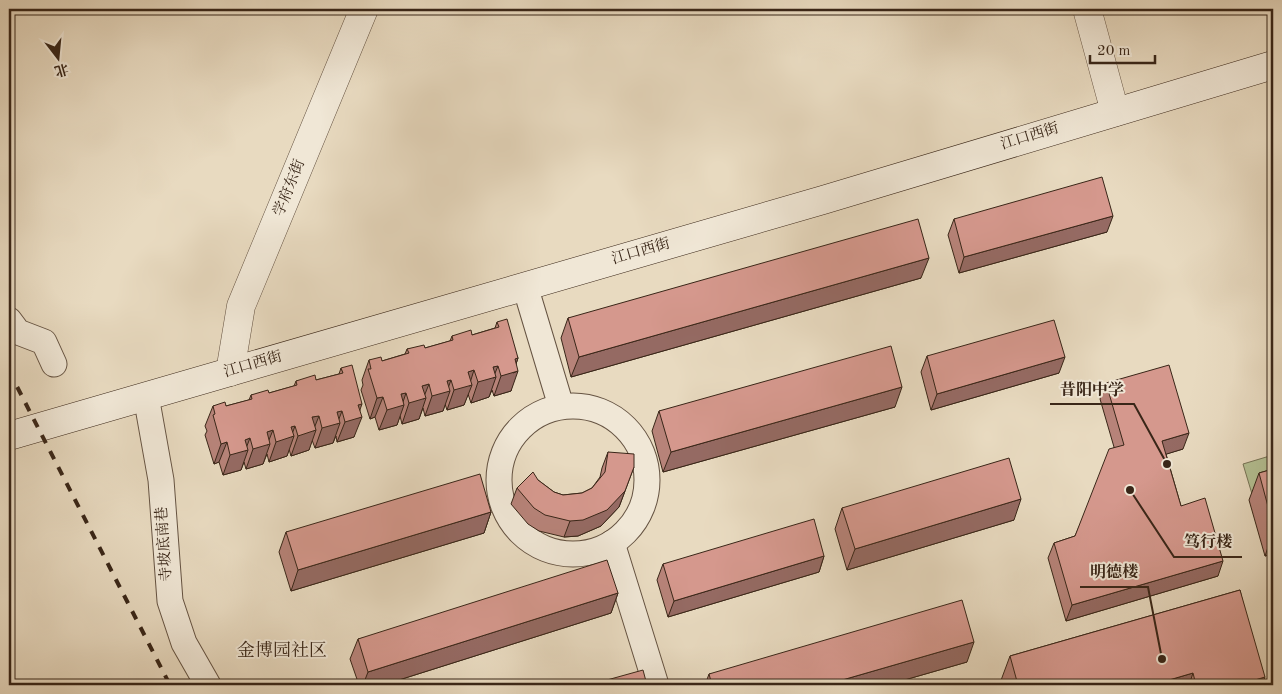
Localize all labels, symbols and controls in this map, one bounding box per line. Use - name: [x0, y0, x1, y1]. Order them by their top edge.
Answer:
- north arrow: [32, 32, 82, 82]
- scale bar: [1090, 32, 1154, 64]
- text: 20 m: [1097, 44, 1131, 59]
- text: 北: [53, 61, 70, 79]
- street label: 江口西街: [999, 119, 1061, 153]
- street label: 学府东街: [270, 157, 308, 219]
- street label: 江口西街: [610, 235, 672, 267]
- street label: 江口西街: [222, 348, 284, 380]
- callout: 昔阳中学: [1050, 373, 1134, 404]
- text: 昔阳中学: [1060, 381, 1124, 399]
- street label: 寺坡底南巷: [153, 506, 175, 582]
- callout: 笃行楼: [1174, 526, 1242, 557]
- text: 笃行楼: [1184, 533, 1232, 551]
- callout: 明德楼: [1080, 556, 1148, 587]
- text: 明德楼: [1090, 563, 1138, 581]
- district label: 金博园社区: [237, 640, 327, 660]

